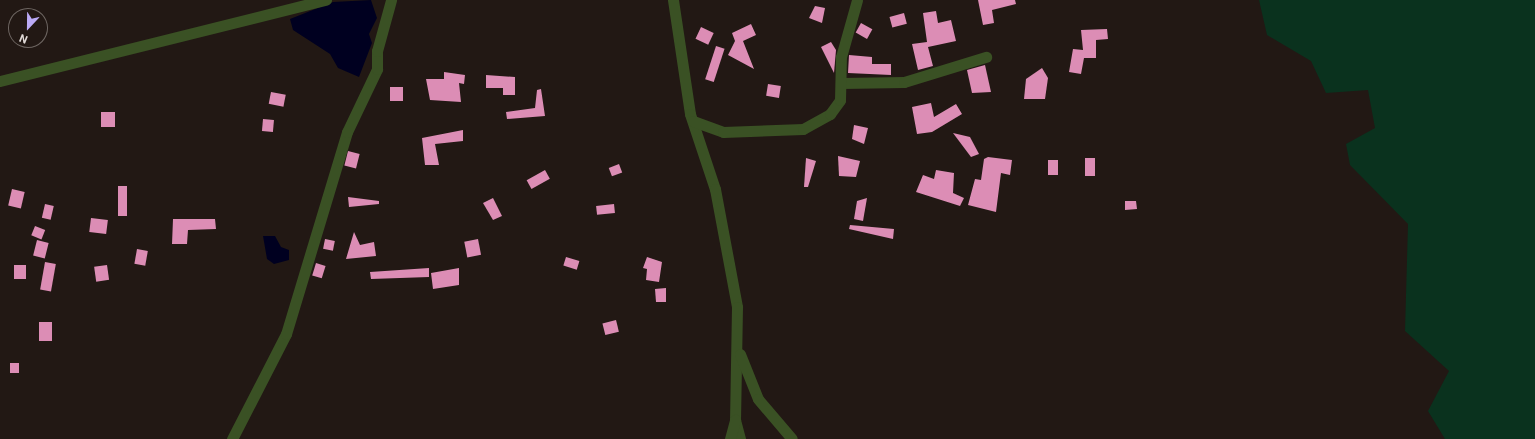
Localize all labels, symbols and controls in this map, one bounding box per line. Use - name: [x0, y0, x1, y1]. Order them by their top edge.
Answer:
- north arrow: [8, 8, 48, 48]
- text: N: [18, 31, 30, 46]

